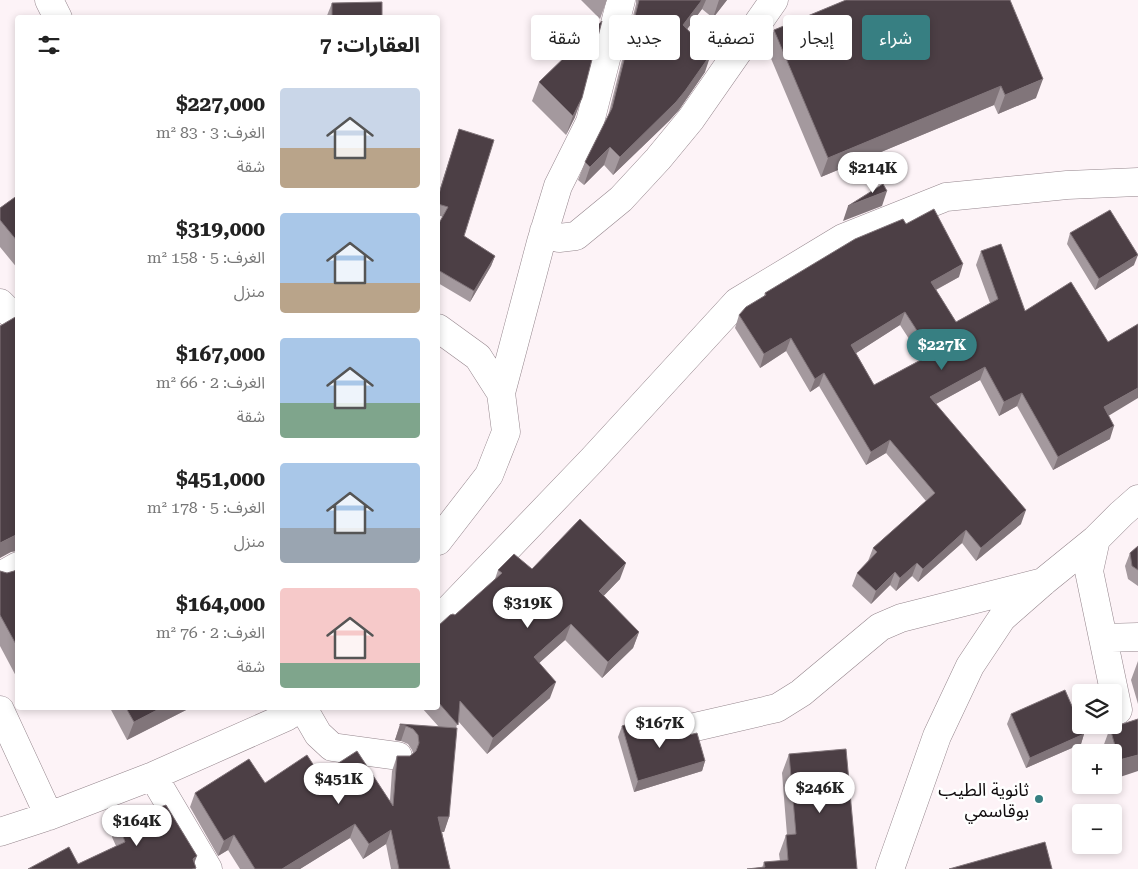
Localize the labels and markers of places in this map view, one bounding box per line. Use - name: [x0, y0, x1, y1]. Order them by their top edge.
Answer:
- pin: $214K: [838, 152, 908, 194]
- pin: $227K: [907, 328, 977, 371]
- pin: $319K: [493, 586, 563, 629]
- pin: $167K: [625, 706, 695, 749]
- pin: $451K: [304, 762, 374, 805]
- pin: $246K: [785, 772, 855, 814]
- place label: ثانوية الطيب بوقاسمي: [938, 779, 1029, 824]
- marker: ثانوية الطيب بوقاسمي: [1033, 793, 1045, 805]
- pin: $164K: [102, 804, 172, 847]

